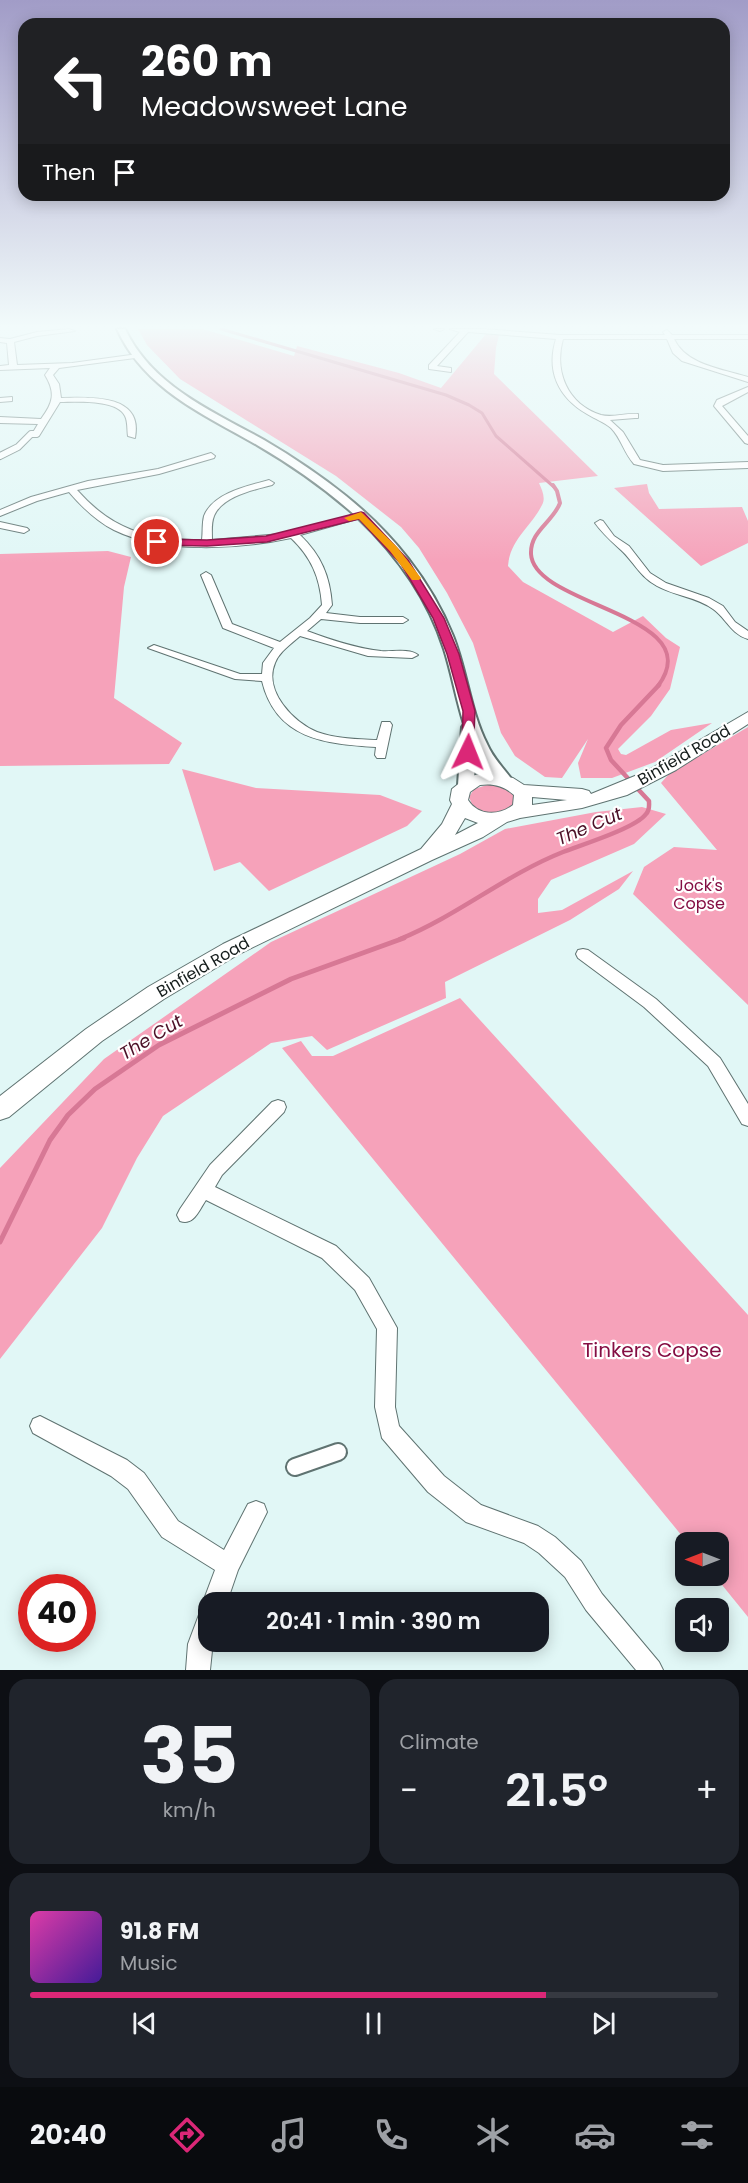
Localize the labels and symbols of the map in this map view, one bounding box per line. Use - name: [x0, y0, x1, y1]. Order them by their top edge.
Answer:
- pin: [131, 516, 182, 567]
- street label: Binfield Road: [633, 719, 735, 791]
- position arrow: [436, 720, 500, 784]
- water label: The Cut: [552, 801, 626, 851]
- park label: Jock's Copse: [673, 874, 725, 915]
- street label: Binfield Road: [152, 931, 254, 1003]
- water label: The Cut: [115, 1008, 188, 1066]
- park label: Tinkers Copse: [582, 1336, 722, 1364]
- north arrow: [675, 1532, 729, 1586]
- speed limit sign: 40: [18, 1574, 96, 1652]

